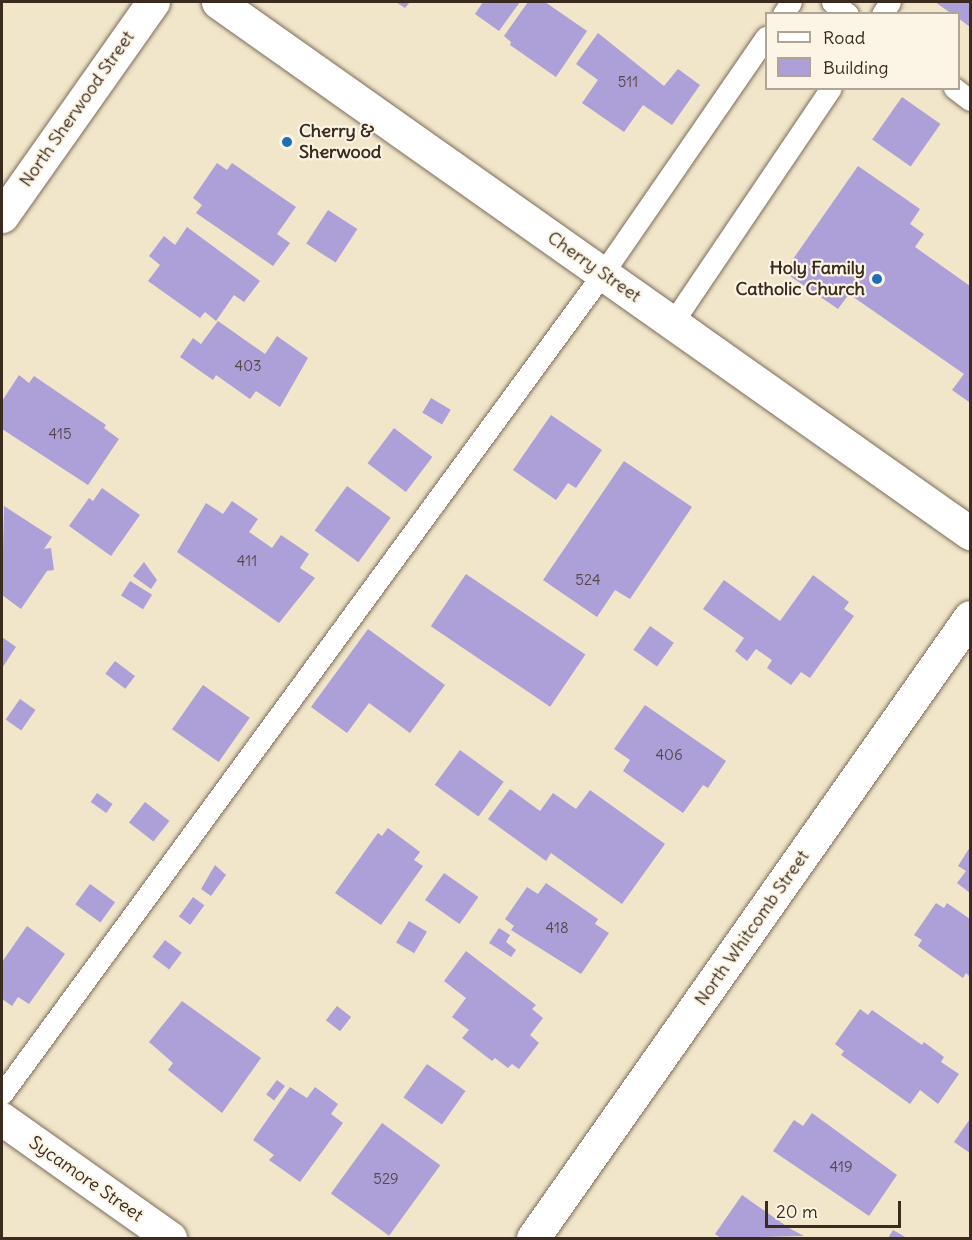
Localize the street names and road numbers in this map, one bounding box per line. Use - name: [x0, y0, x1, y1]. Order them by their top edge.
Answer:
- street label: North Sherwood Street: [15, 27, 139, 191]
- street label: Cherry Street: [543, 227, 645, 307]
- street label: North Whitcomb Street: [690, 846, 814, 1010]
- street label: Sycamore Street: [25, 1132, 147, 1226]

